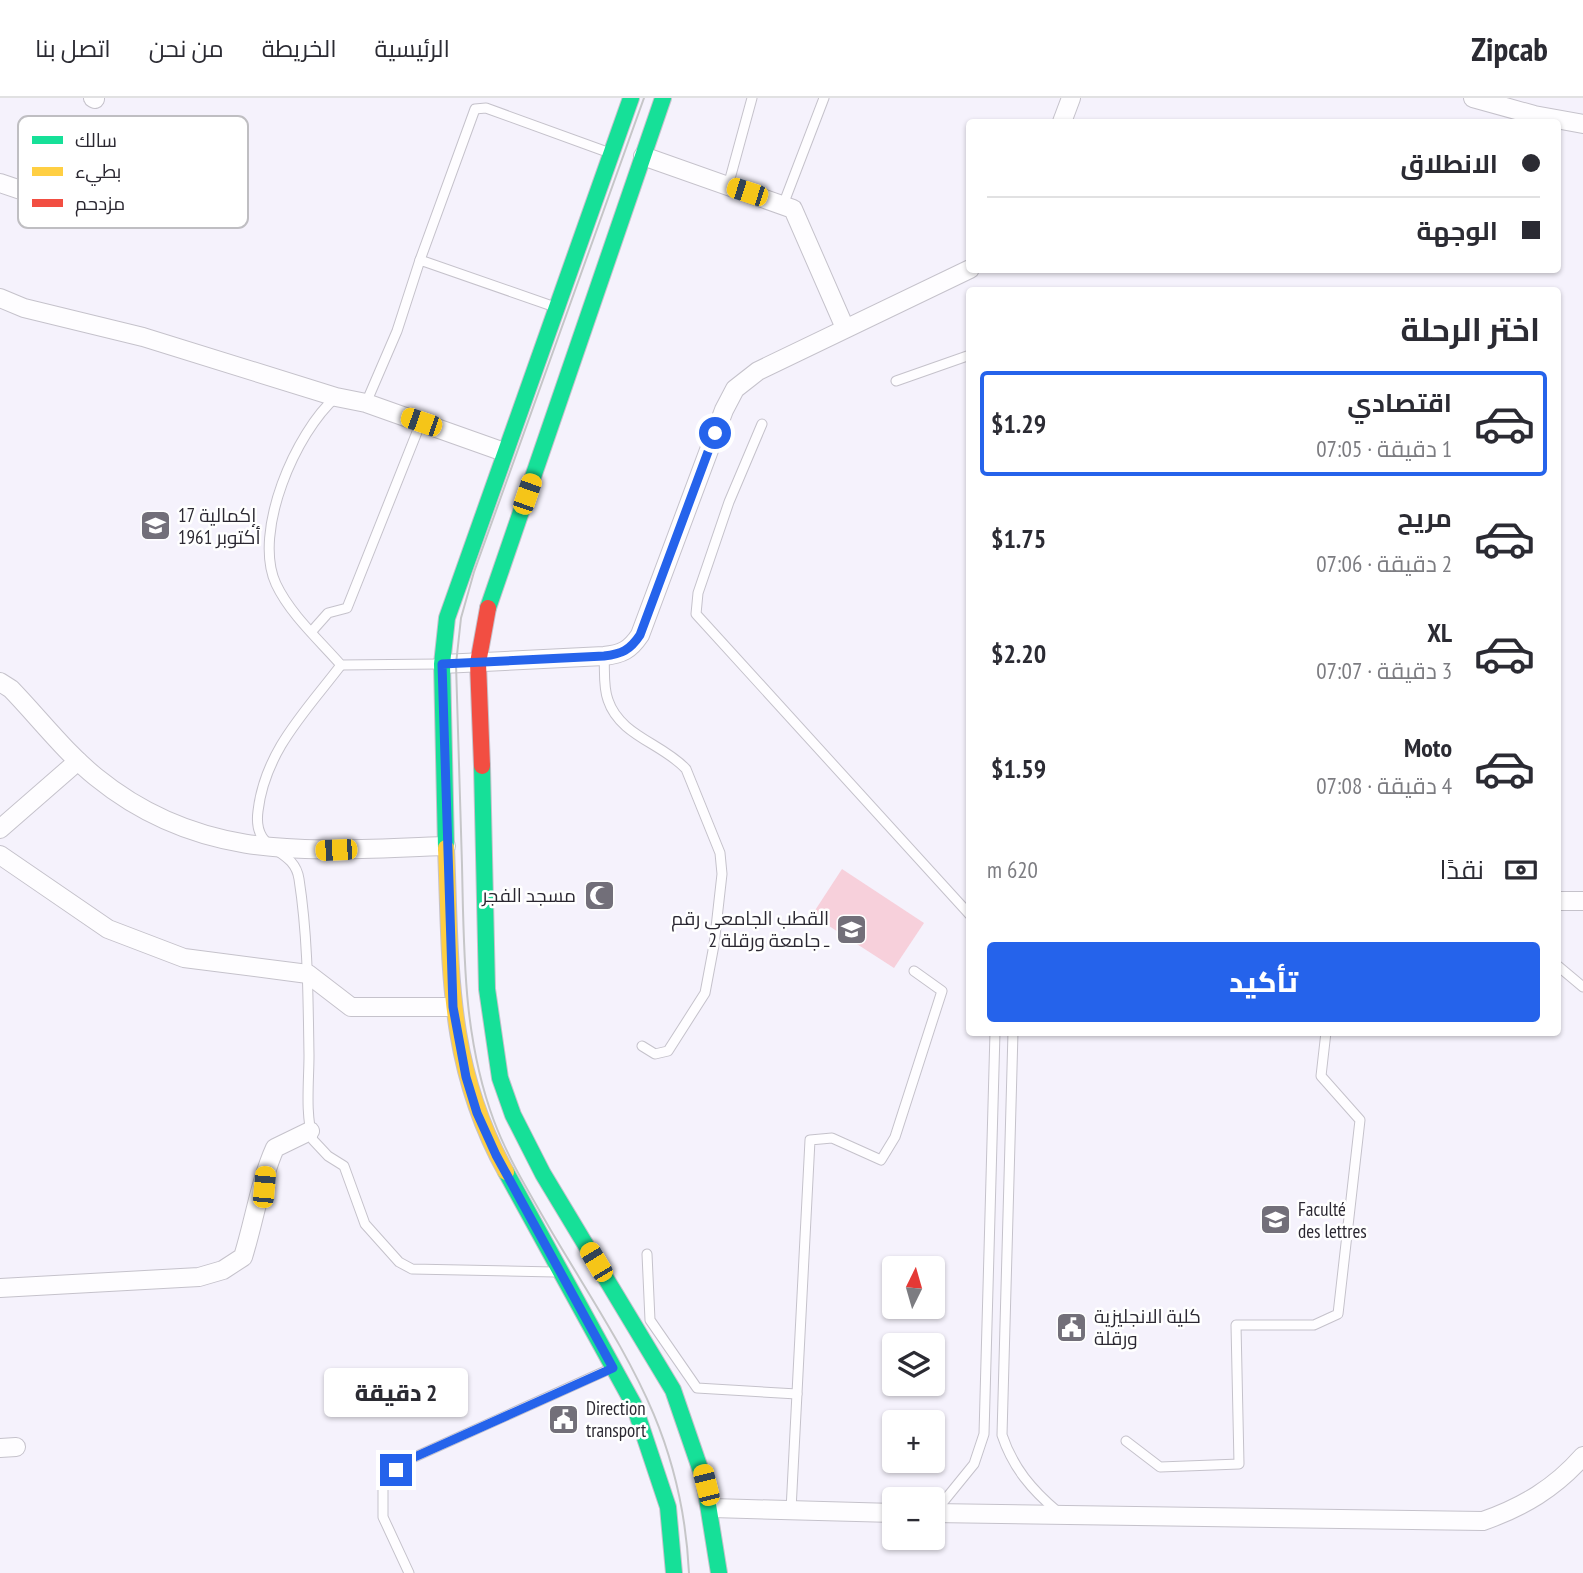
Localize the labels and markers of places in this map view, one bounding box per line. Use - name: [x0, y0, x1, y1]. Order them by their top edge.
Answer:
- place label: إكمالية 17 أكتوبر 1961: [178, 503, 261, 549]
- school or university icon: إكمالية 17 أكتوبر 1961: [138, 509, 172, 543]
- mosque icon: مسجد الفجر: [582, 878, 616, 912]
- place label: مسجد الفجر: [481, 883, 576, 907]
- place label: القطب الجامعي رقم 2 ـ جامعة ورقلة: [671, 906, 830, 952]
- school or university icon: القطب الجامعي رقم 2 ـ جامعة ورقلة: [835, 912, 869, 946]
- place label: Faculté des lettres: [1298, 1197, 1367, 1243]
- school or university icon: Faculté des lettres: [1258, 1203, 1292, 1237]
- place label: كلية الانجليزية ورقلة: [1094, 1304, 1201, 1350]
- public building icon: كلية الانجليزية ورقلة: [1054, 1310, 1088, 1344]
- place label: Direction transport: [586, 1396, 647, 1442]
- public building icon: Direction transport: [546, 1402, 580, 1436]

